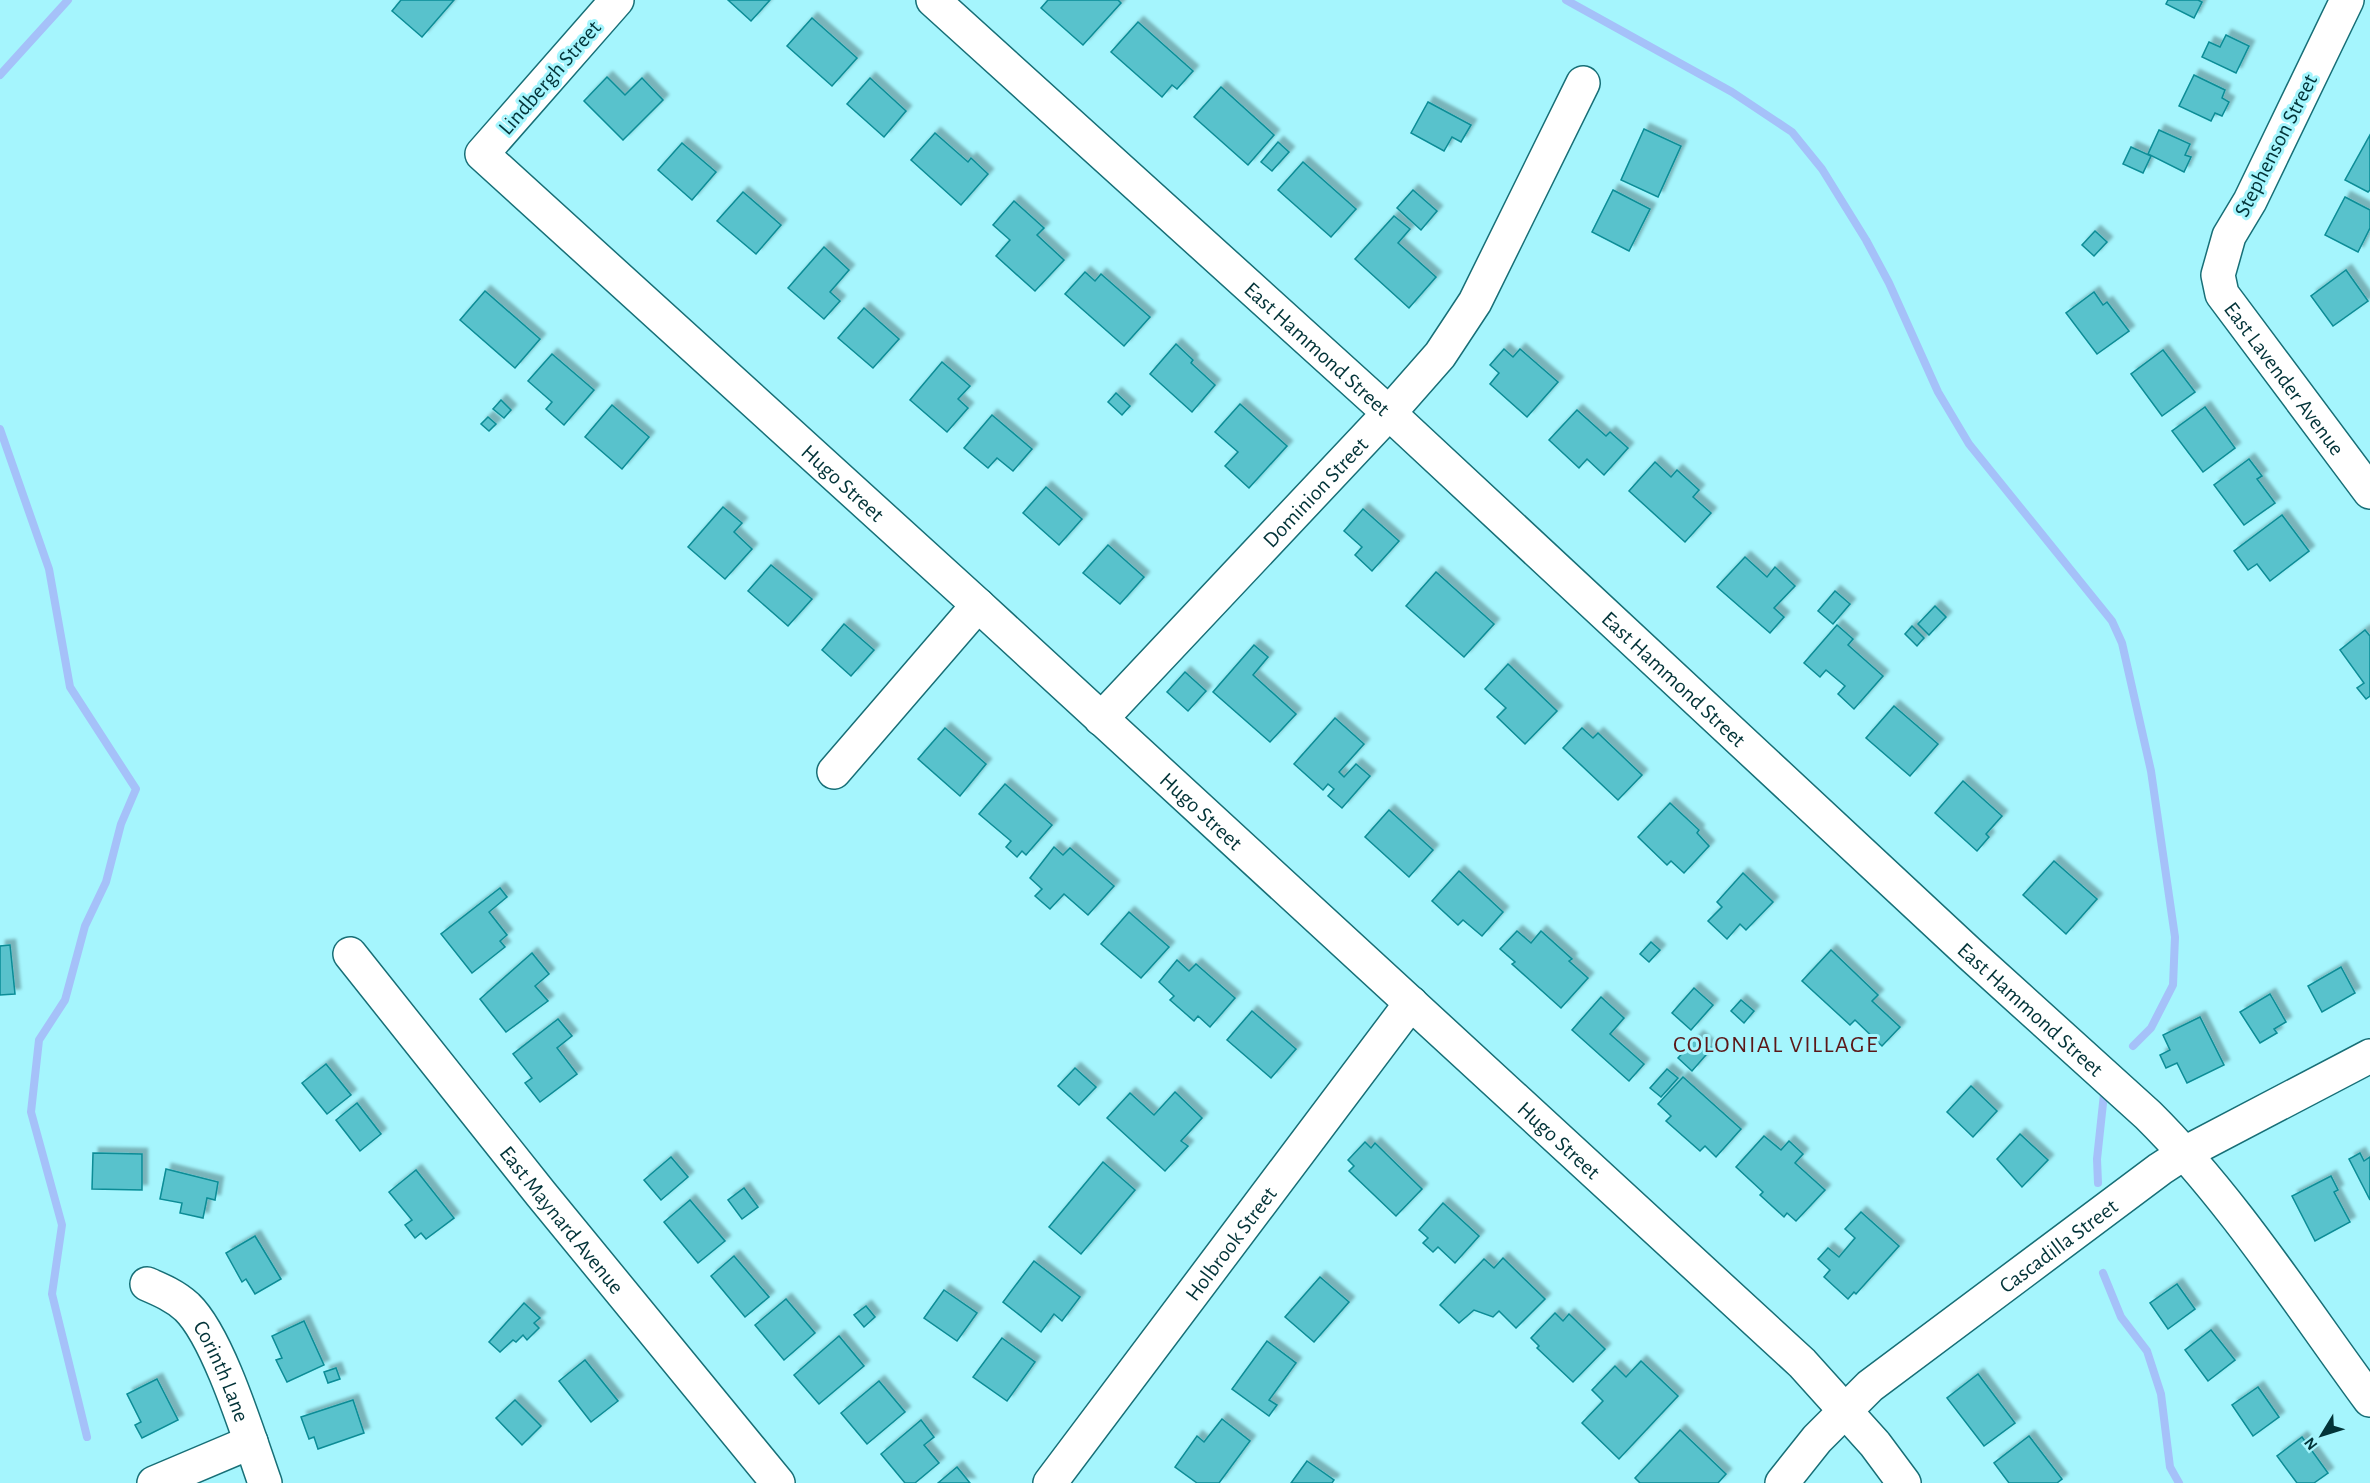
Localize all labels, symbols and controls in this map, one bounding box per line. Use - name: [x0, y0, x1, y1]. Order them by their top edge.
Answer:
- street label: Lindbergh Street: [494, 16, 605, 139]
- street label: Stephenson Street: [2230, 71, 2321, 220]
- street label: East Hammond Street: [1240, 278, 1394, 420]
- street label: East Lavender Avenue: [2220, 298, 2348, 460]
- street label: Dominion Street: [1259, 433, 1372, 552]
- street label: Hugo Street: [797, 440, 888, 526]
- street label: East Hammond Street: [1597, 607, 1750, 751]
- street label: Hugo Street: [1156, 768, 1246, 854]
- street label: East Hammond Street: [1953, 939, 2107, 1081]
- district label: COLONIAL VILLAGE: [1673, 1033, 1879, 1057]
- street label: Hugo Street: [1513, 1097, 1604, 1183]
- street label: East Maynard Avenue: [495, 1142, 628, 1298]
- street label: Holbrook Street: [1181, 1183, 1281, 1305]
- street label: Cascadilla Street: [1995, 1195, 2122, 1297]
- street label: Corinth Lane: [189, 1317, 253, 1425]
- north arrow: [2292, 1405, 2352, 1465]
- text: N: [2301, 1434, 2321, 1453]

